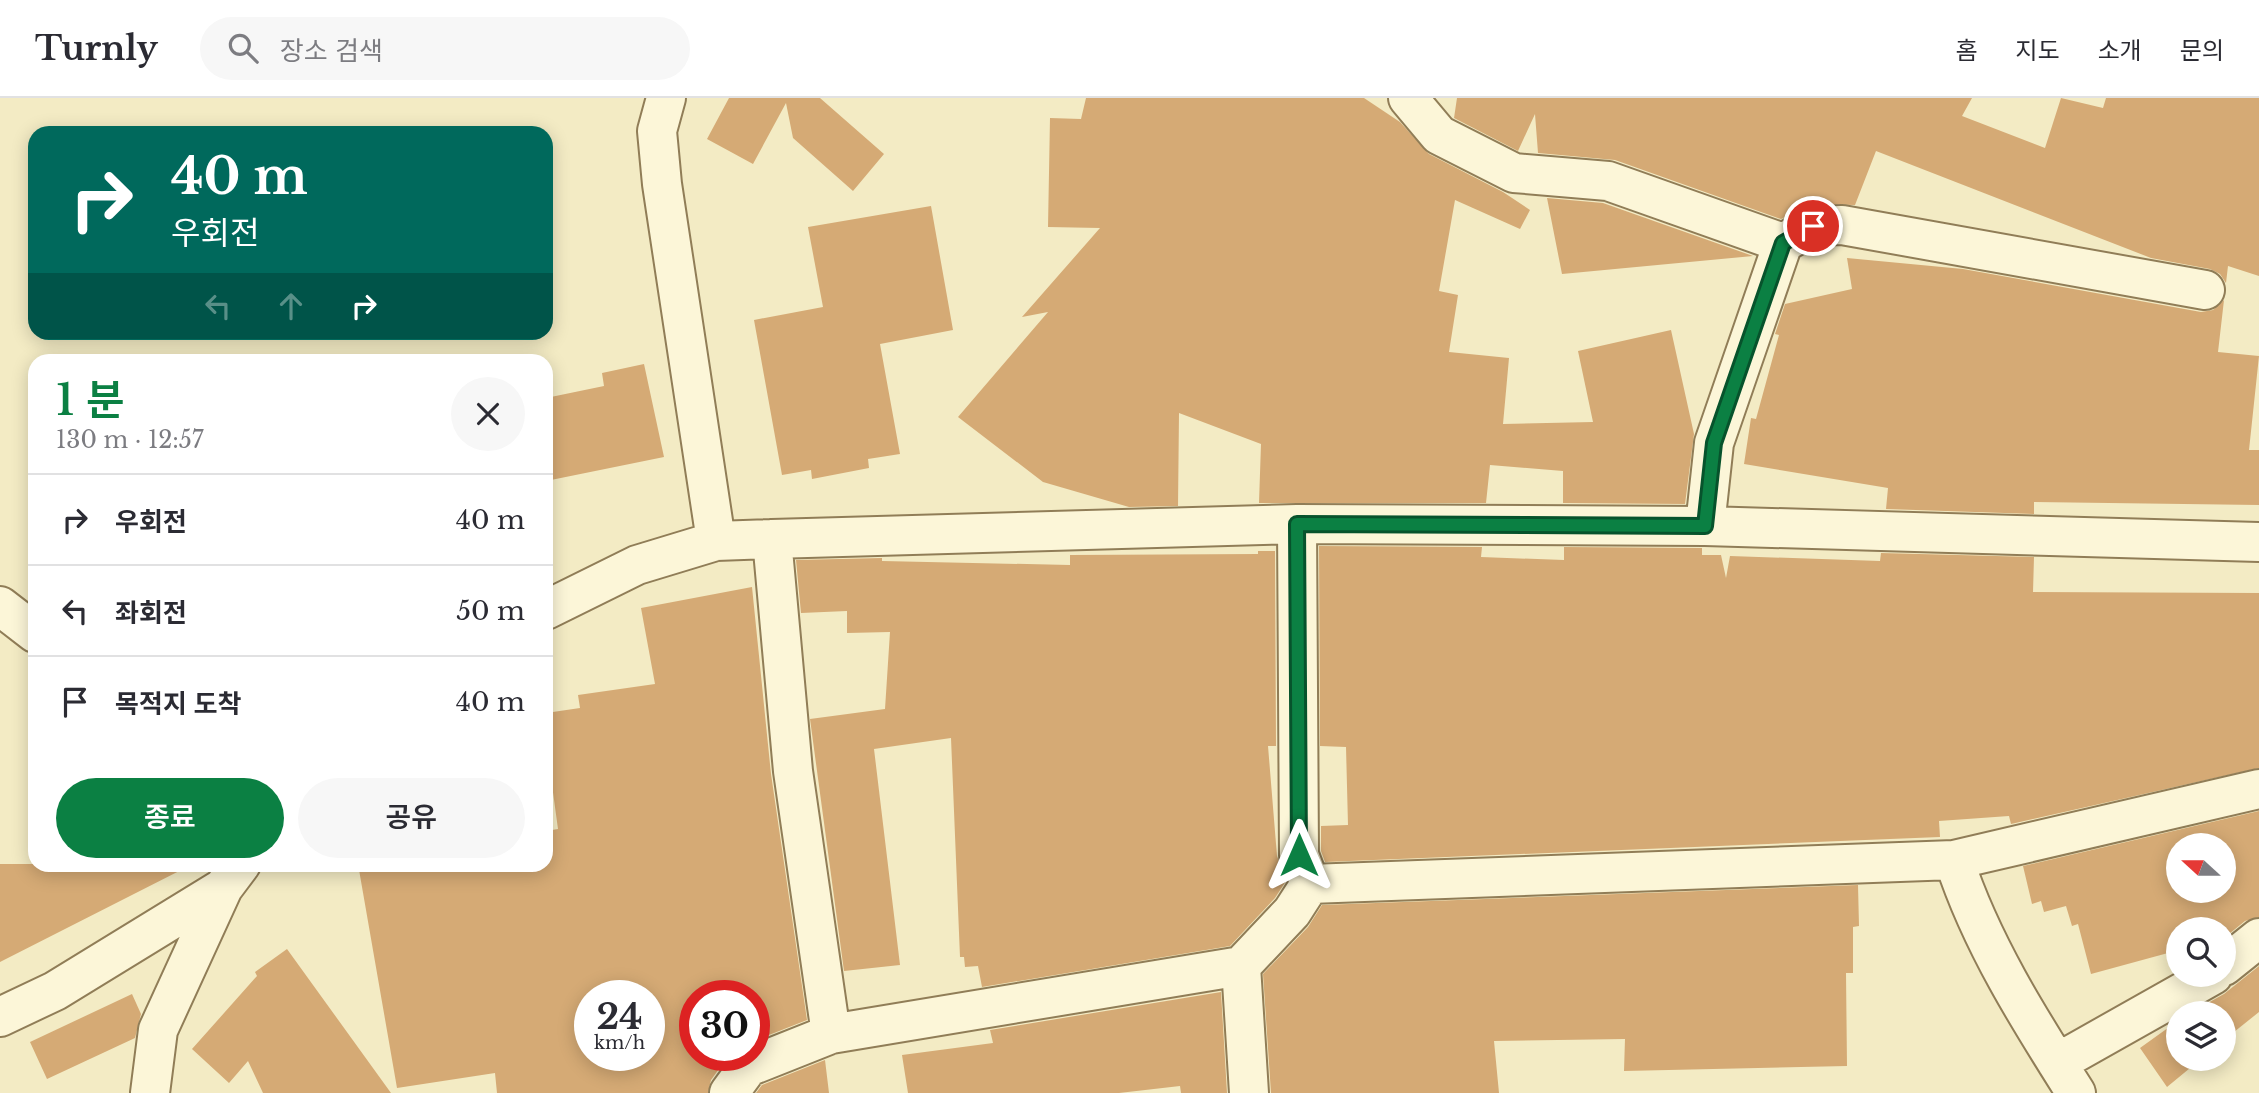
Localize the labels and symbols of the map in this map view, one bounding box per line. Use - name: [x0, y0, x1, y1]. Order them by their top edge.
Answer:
- pin: [1783, 196, 1843, 256]
- position arrow: [1262, 818, 1336, 892]
- north arrow: [2166, 833, 2236, 903]
- speed limit sign: 30: [679, 980, 770, 1071]

